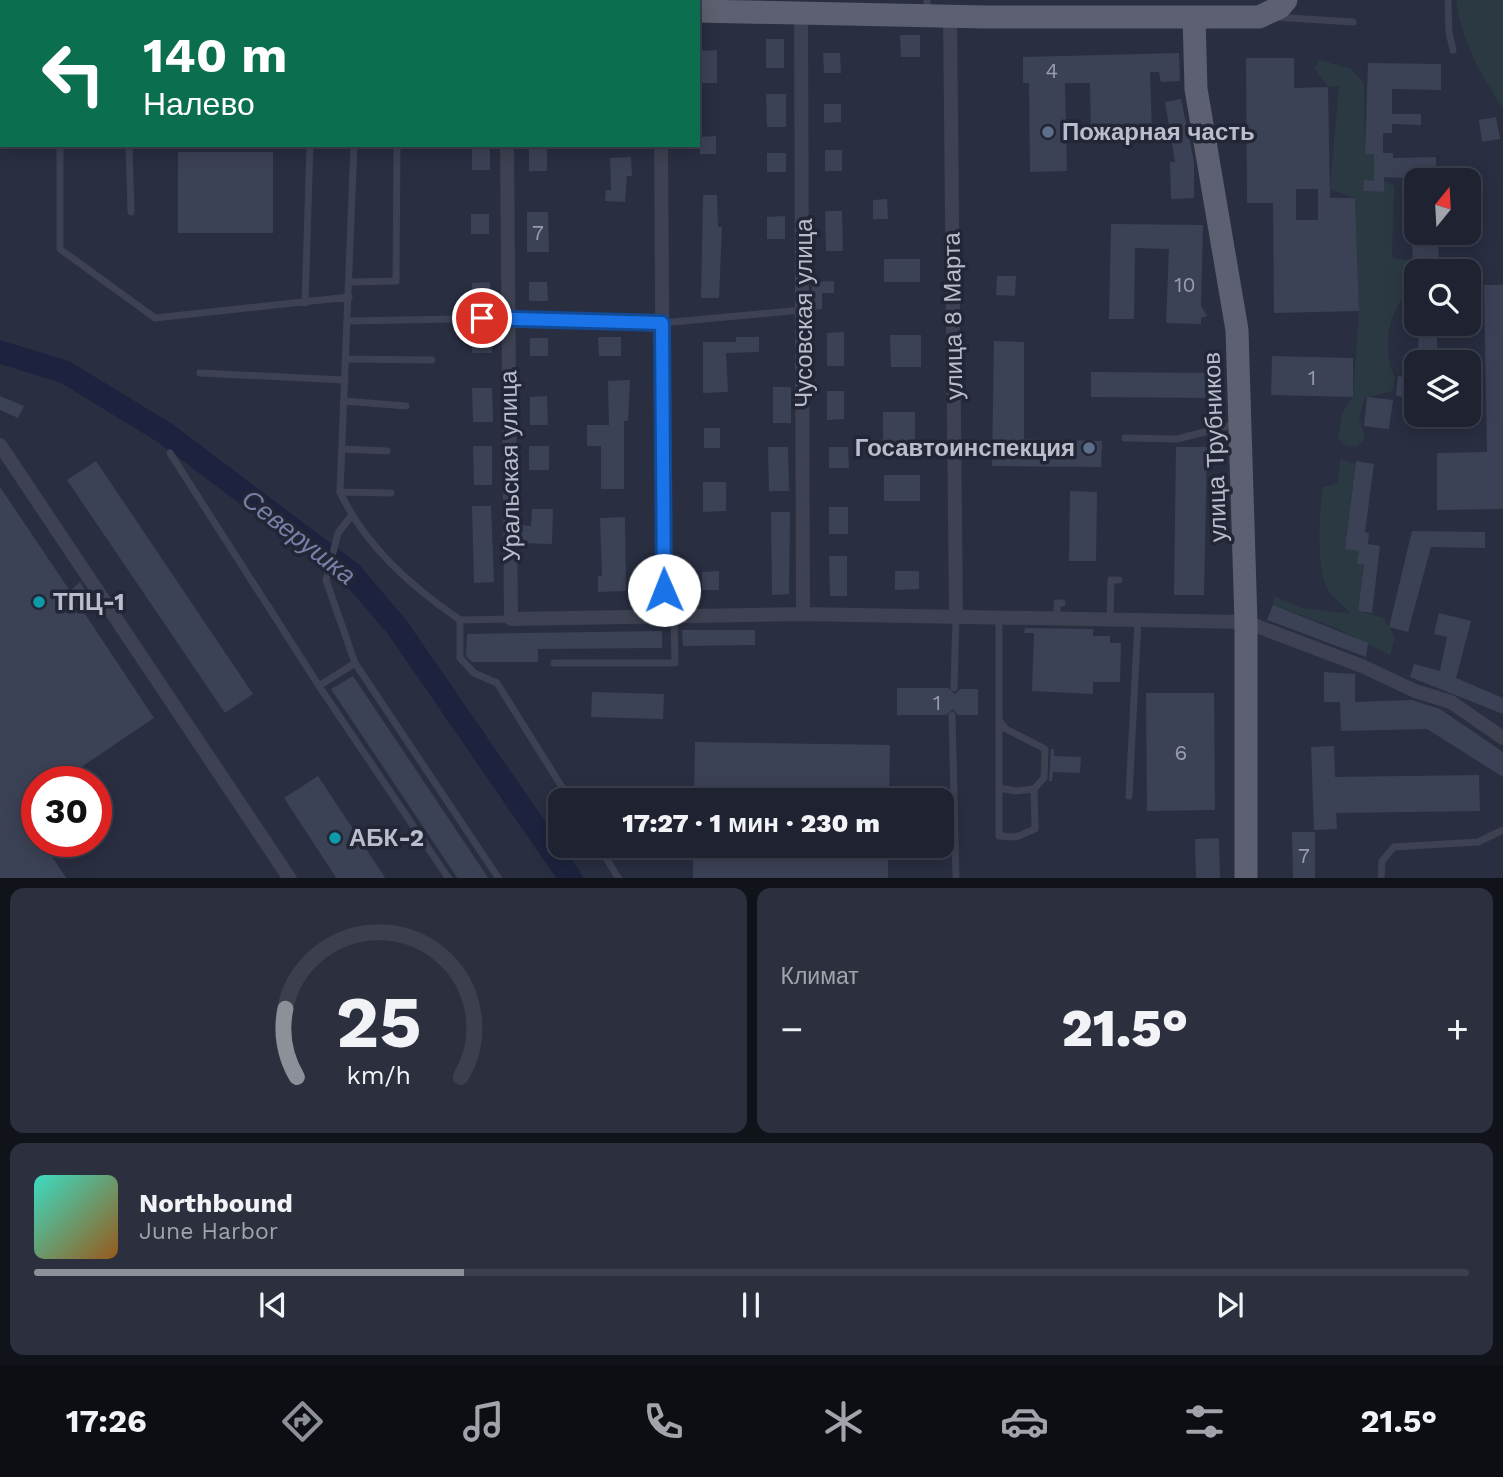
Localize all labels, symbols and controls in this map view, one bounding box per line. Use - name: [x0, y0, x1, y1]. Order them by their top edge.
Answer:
- text: 140 m: [143, 26, 287, 84]
- icon: left: [28, 28, 119, 119]
- house number: 4: [1046, 58, 1058, 83]
- text: Налево: [143, 85, 255, 123]
- place label: Пожарная часть: [1062, 118, 1255, 146]
- marker: Пожарная часть: [1040, 124, 1056, 140]
- north arrow: [1404, 168, 1480, 245]
- map controls: [1404, 168, 1481, 427]
- street label: Чусовская улица: [790, 218, 818, 408]
- house number: 7: [532, 220, 544, 245]
- street label: улица 8 Марта: [938, 231, 968, 400]
- button: search: [1404, 259, 1481, 336]
- house number: 10: [1174, 272, 1196, 297]
- pin: [452, 288, 512, 348]
- icon: arrive: [463, 299, 501, 337]
- button: layers: [1404, 350, 1481, 427]
- street label: улица Трубников: [1198, 352, 1232, 542]
- house number: 1: [1308, 365, 1316, 390]
- street label: Уральская улица: [494, 370, 526, 562]
- place label: Госавтоинспекция: [855, 434, 1075, 462]
- marker: Госавтоинспекция: [1081, 440, 1097, 456]
- water label: Северушка: [236, 483, 362, 591]
- position arrow: [627, 553, 701, 627]
- place label: ТПЦ-1: [53, 588, 125, 616]
- marker: ТПЦ-1: [31, 594, 47, 610]
- house number: 1: [933, 690, 941, 715]
- house number: 6: [1175, 740, 1187, 765]
- speed limit sign: 30: [21, 766, 112, 857]
- text: 17:27 · 1 мин · 230 m: [622, 808, 880, 838]
- place label: АБК-2: [349, 824, 424, 852]
- marker: АБК-2: [327, 830, 343, 846]
- house number: 7: [1298, 843, 1310, 868]
- text: Климат: [781, 963, 859, 990]
- text: 25: [335, 979, 421, 1065]
- text: 21.5°: [1061, 998, 1188, 1059]
- text: −: [781, 1007, 803, 1051]
- text: +: [1446, 1007, 1469, 1051]
- text: km/h: [346, 1060, 410, 1089]
- text: Northbound: [139, 1188, 293, 1218]
- text: June Harbor: [139, 1218, 278, 1245]
- icon: previous: [254, 1286, 292, 1324]
- icon: pause: [732, 1286, 770, 1324]
- icon: next: [1211, 1286, 1249, 1324]
- icon: directions: [278, 1397, 327, 1446]
- icon: music: [459, 1397, 508, 1446]
- icon: phone: [639, 1397, 688, 1446]
- icon: climate: [819, 1397, 868, 1446]
- icon: car: [1000, 1397, 1049, 1446]
- icon: filters: [1180, 1397, 1229, 1446]
- text: 17:26: [66, 1402, 147, 1440]
- text: 21.5°: [1361, 1402, 1437, 1440]

